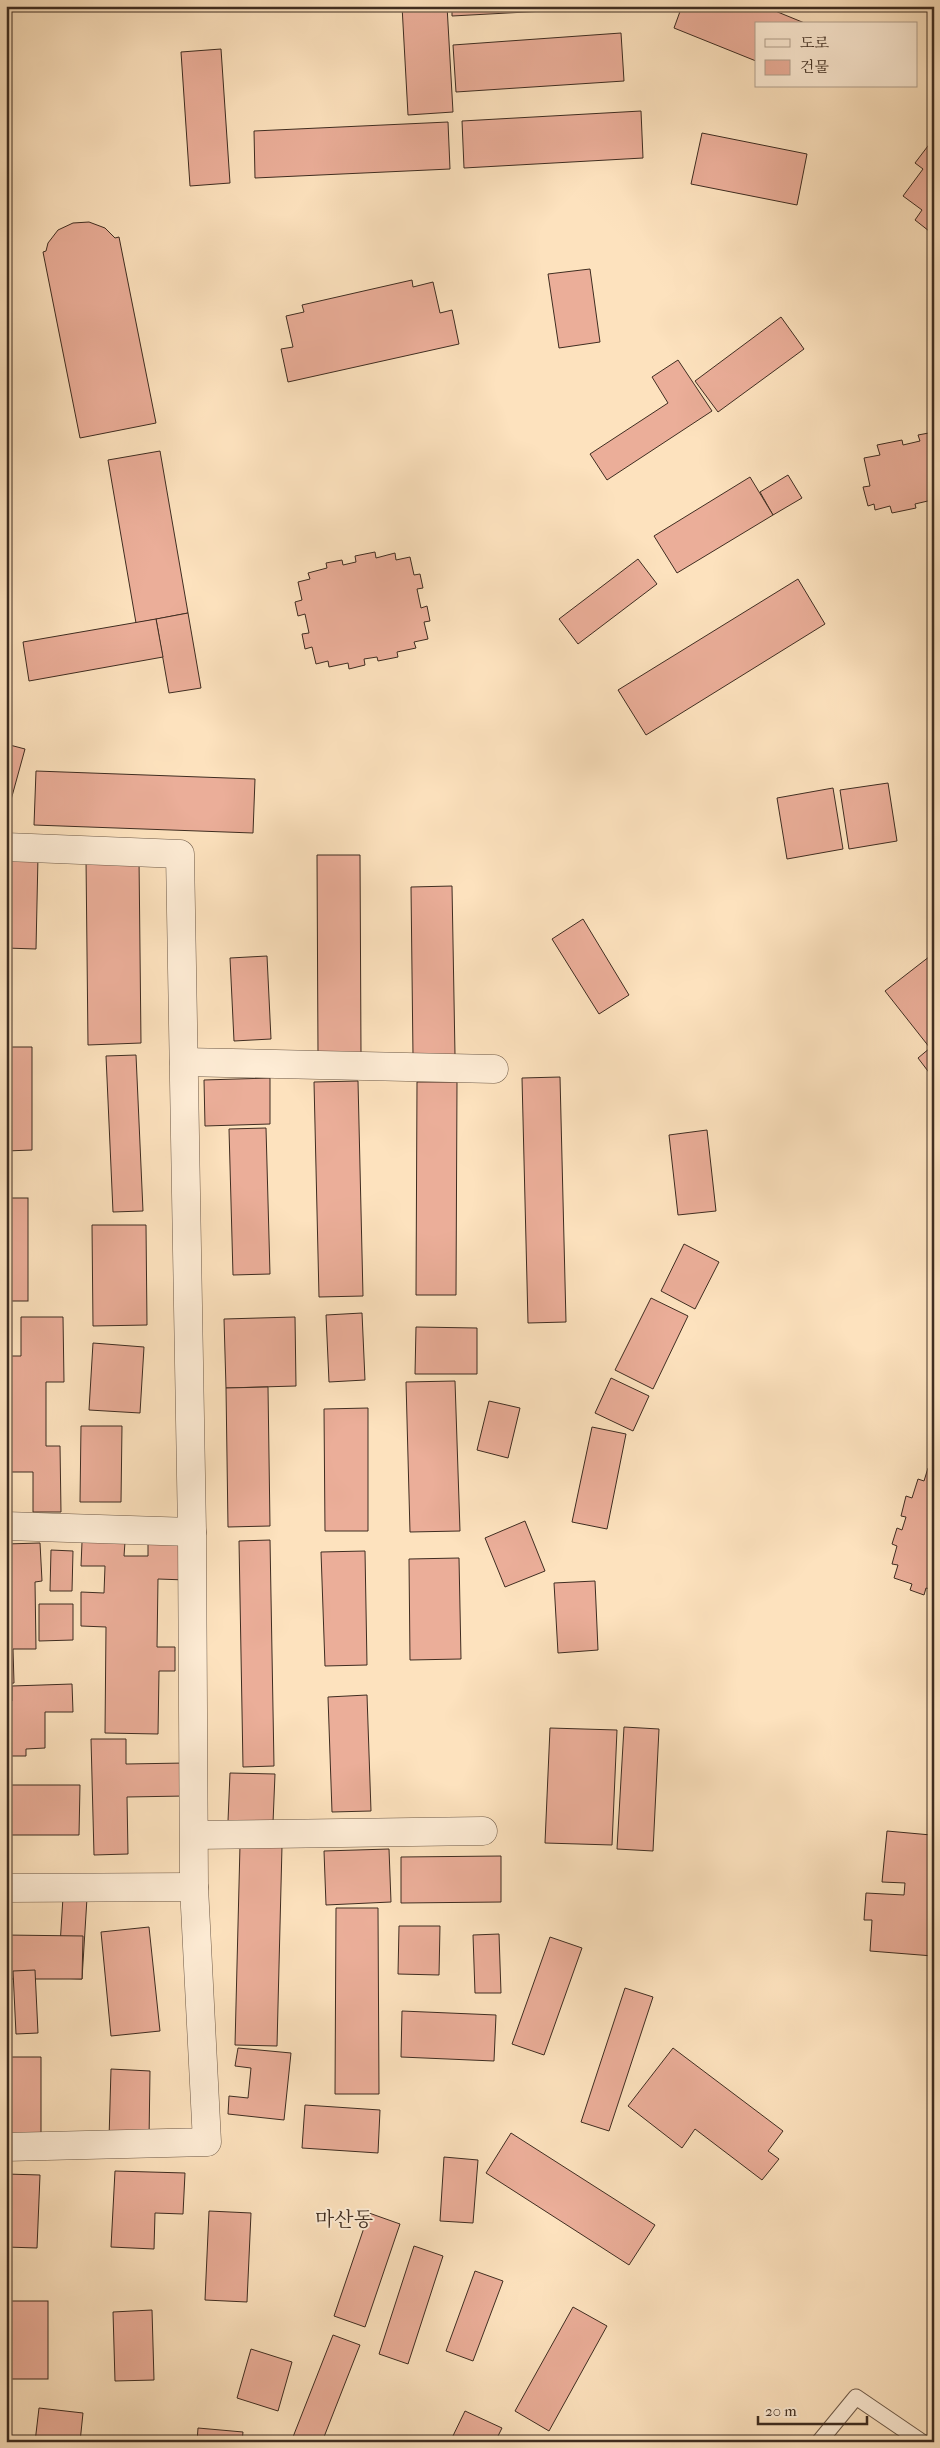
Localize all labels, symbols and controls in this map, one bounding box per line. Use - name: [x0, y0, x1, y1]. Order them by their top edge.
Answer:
- legend: [755, 22, 918, 88]
- text: 도로: [800, 34, 829, 52]
- text: 건물: [800, 58, 829, 76]
- district label: 마산동: [315, 2208, 373, 2231]
- scale bar: [758, 2393, 866, 2425]
- text: 20 m: [765, 2402, 797, 2420]

